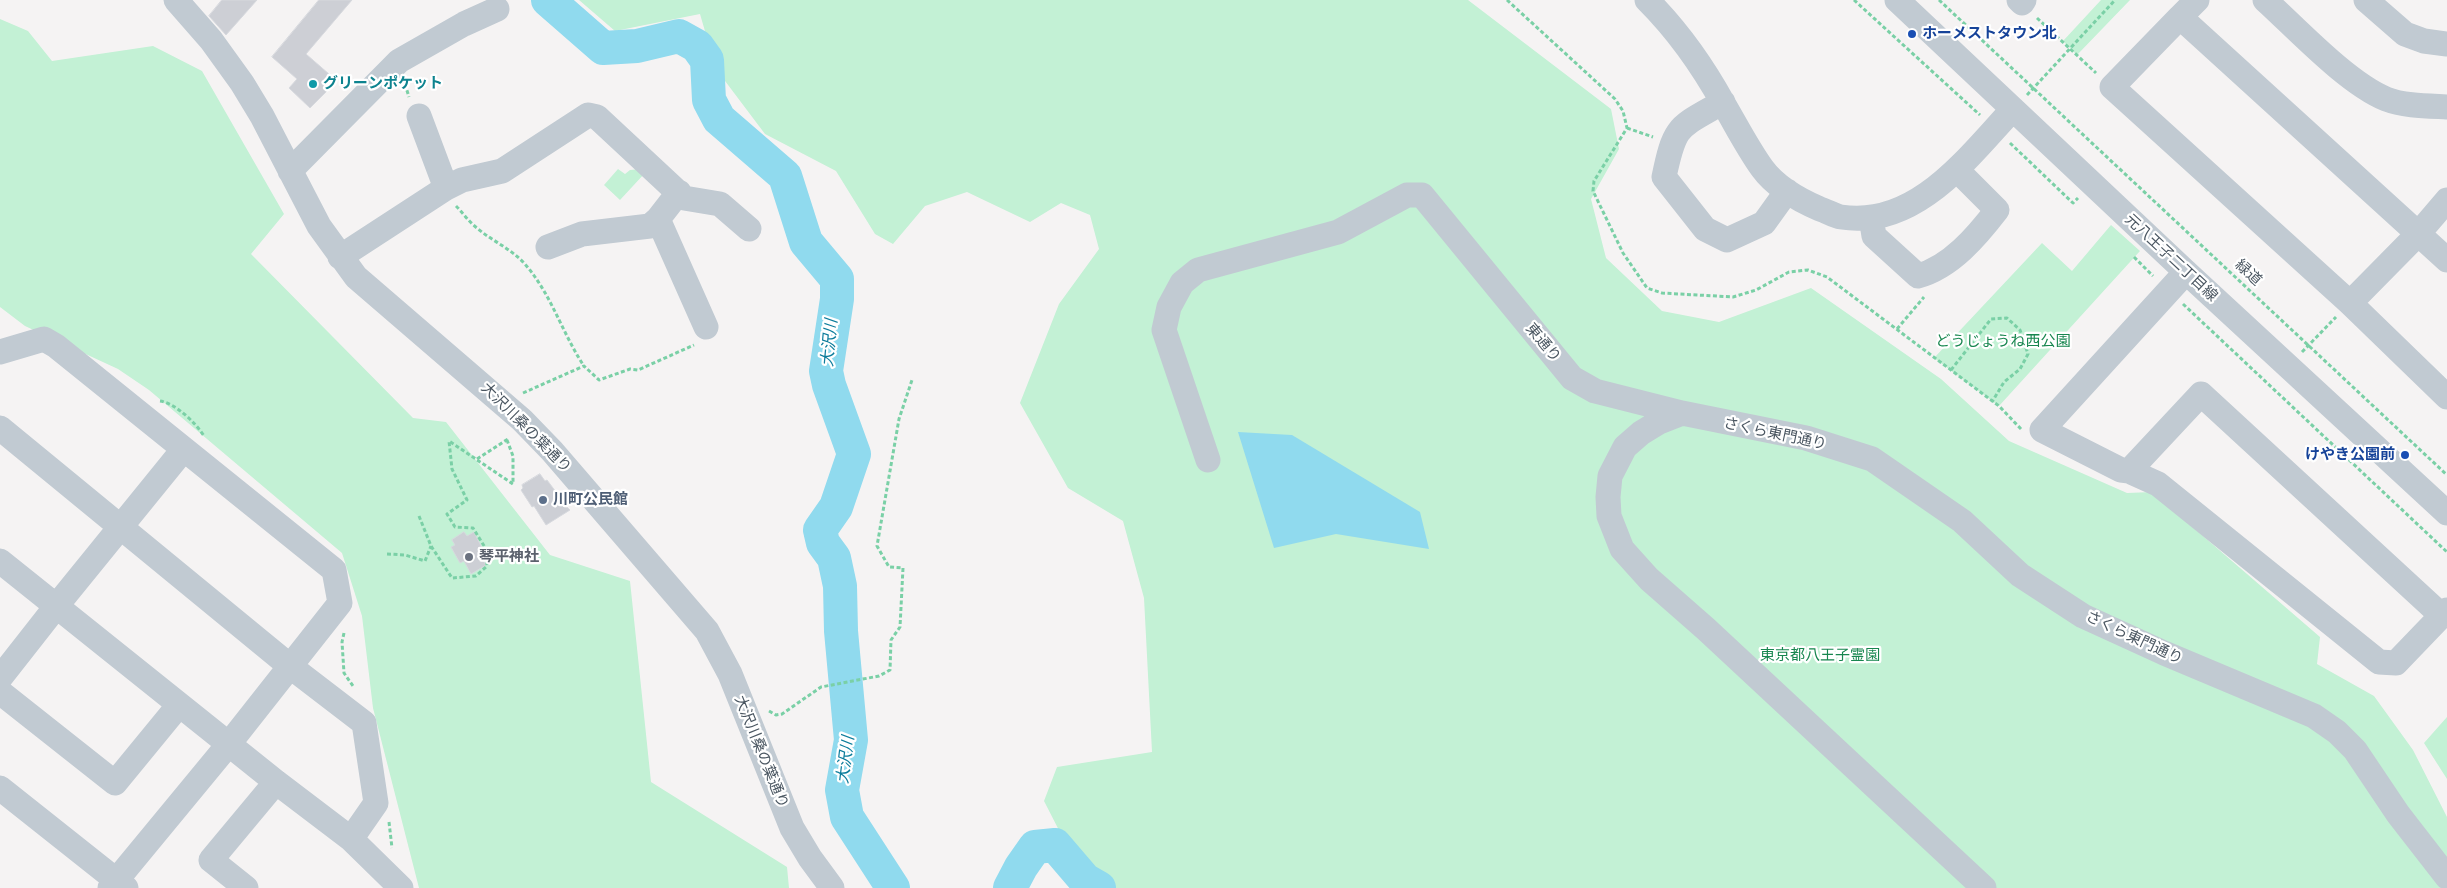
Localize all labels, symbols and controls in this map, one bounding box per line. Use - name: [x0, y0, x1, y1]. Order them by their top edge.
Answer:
- place label: ホーメストタウン北: [1922, 25, 2057, 43]
- marker: ホーメストタウン北: [1906, 28, 1918, 40]
- place label: グリーンポケット: [323, 75, 443, 93]
- marker: グリーンポケット: [307, 78, 319, 90]
- street label: 元八王子二丁目線: [2121, 210, 2221, 306]
- street label: 緑道: [2231, 256, 2265, 290]
- water label: 大沢川: [818, 318, 842, 368]
- street label: 東通り: [1522, 320, 1564, 366]
- park label: どうじょうね西公園: [1936, 333, 2070, 351]
- street label: 大沢川桑の葉通り: [477, 379, 575, 477]
- street label: さくら東門通り: [1722, 414, 1828, 454]
- place label: けやき公園前: [2305, 446, 2395, 464]
- marker: けやき公園前: [2399, 449, 2411, 461]
- place label: 川町公民館: [553, 491, 628, 509]
- marker: 川町公民館: [537, 494, 549, 506]
- place label: 琴平神社: [479, 548, 539, 566]
- marker: 琴平神社: [463, 551, 475, 563]
- street label: さくら東門通り: [2083, 608, 2185, 668]
- park label: 東京都八王子霊園: [1760, 647, 1880, 665]
- street label: 大沢川桑の葉通り: [730, 693, 792, 811]
- water label: 大沢川: [834, 735, 858, 785]

